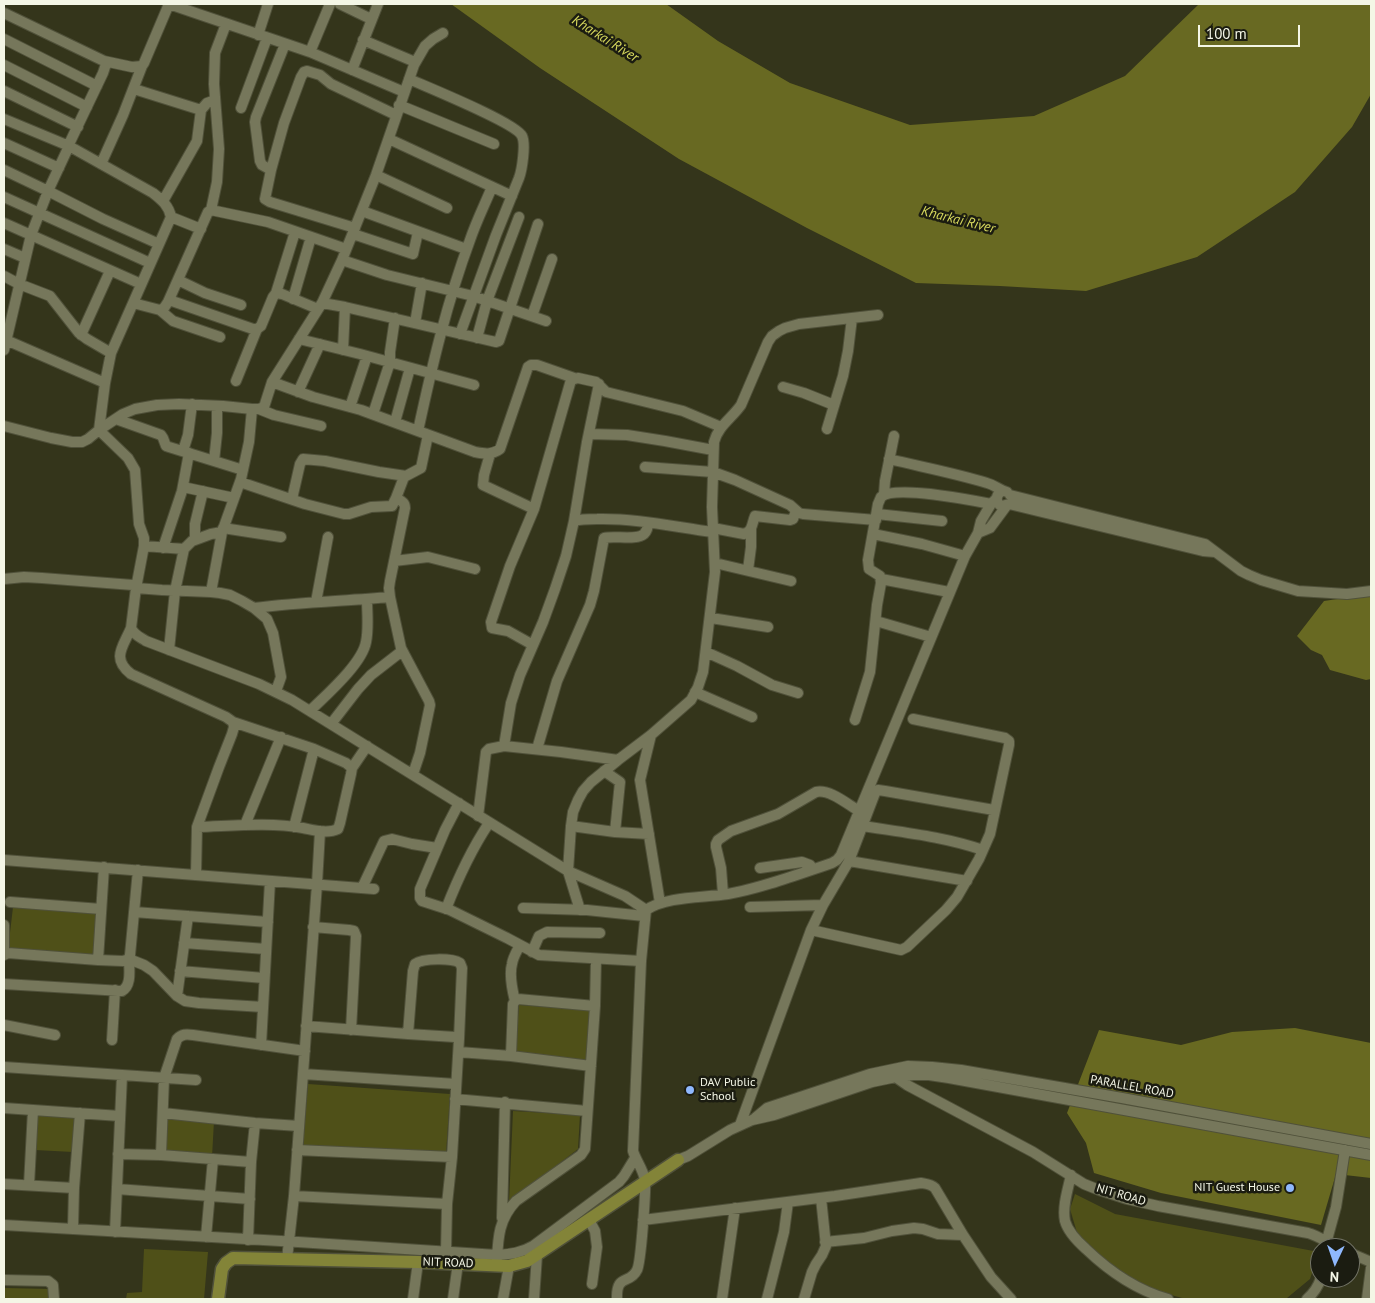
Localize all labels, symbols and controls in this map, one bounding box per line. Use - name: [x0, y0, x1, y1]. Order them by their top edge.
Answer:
- water label: Kharkai River: [569, 12, 641, 66]
- scale bar: [1200, 15, 1302, 47]
- text: 100 m: [1206, 24, 1247, 43]
- water label: Kharkai River: [919, 203, 997, 237]
- street label: PARALLEL ROAD: [1089, 1073, 1175, 1101]
- place label: DAV Public School: [700, 1076, 755, 1104]
- marker: DAV Public School: [684, 1084, 696, 1096]
- street label: NIT ROAD: [1095, 1181, 1147, 1209]
- place label: NIT Guest House: [1194, 1181, 1280, 1195]
- marker: NIT Guest House: [1284, 1182, 1296, 1194]
- north arrow: [1310, 1238, 1360, 1288]
- street label: NIT ROAD: [422, 1255, 474, 1271]
- text: N: [1329, 1268, 1339, 1286]

